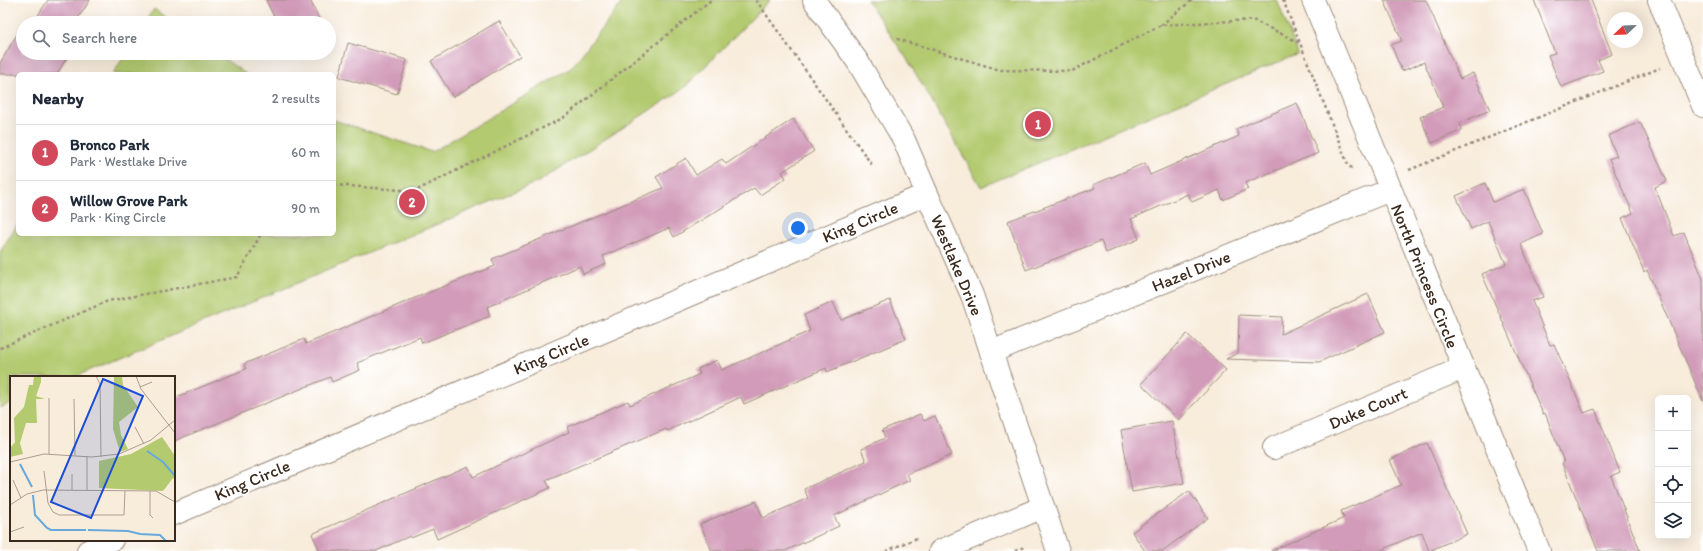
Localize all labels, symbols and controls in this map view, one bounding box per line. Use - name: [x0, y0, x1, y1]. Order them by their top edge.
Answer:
- north arrow: [1607, 12, 1643, 48]
- search box: [16, 16, 336, 60]
- icon: search: [30, 27, 52, 49]
- text: Search here: [62, 29, 137, 47]
- text: Nearby: [32, 88, 84, 108]
- text: 2 results: [272, 91, 320, 106]
- pin: 1: [1025, 109, 1051, 139]
- text: Bronco Park: [70, 136, 149, 154]
- text: 1: [42, 145, 48, 160]
- text: 60 m: [291, 145, 320, 160]
- text: Park · Westlake Drive: [70, 154, 187, 169]
- pin: 2: [399, 187, 425, 217]
- text: Willow Grove Park: [70, 192, 187, 210]
- street label: King Circle: [819, 197, 901, 247]
- text: 2: [42, 201, 48, 216]
- text: 90 m: [291, 201, 320, 216]
- street label: North Princess Circle: [1387, 201, 1463, 351]
- text: Park · King Circle: [70, 210, 166, 225]
- street label: Westlake Drive: [927, 211, 987, 319]
- your location: [788, 218, 808, 238]
- street label: Hazel Drive: [1149, 246, 1233, 296]
- street label: King Circle: [510, 329, 592, 379]
- inset map: [10, 376, 175, 541]
- street label: Duke Court: [1326, 383, 1410, 433]
- map controls: [1655, 395, 1691, 539]
- button: +: [1655, 395, 1691, 431]
- button: −: [1655, 431, 1691, 467]
- street label: King Circle: [211, 455, 293, 505]
- button: locate: [1655, 467, 1691, 503]
- button: layers: [1655, 503, 1691, 539]

